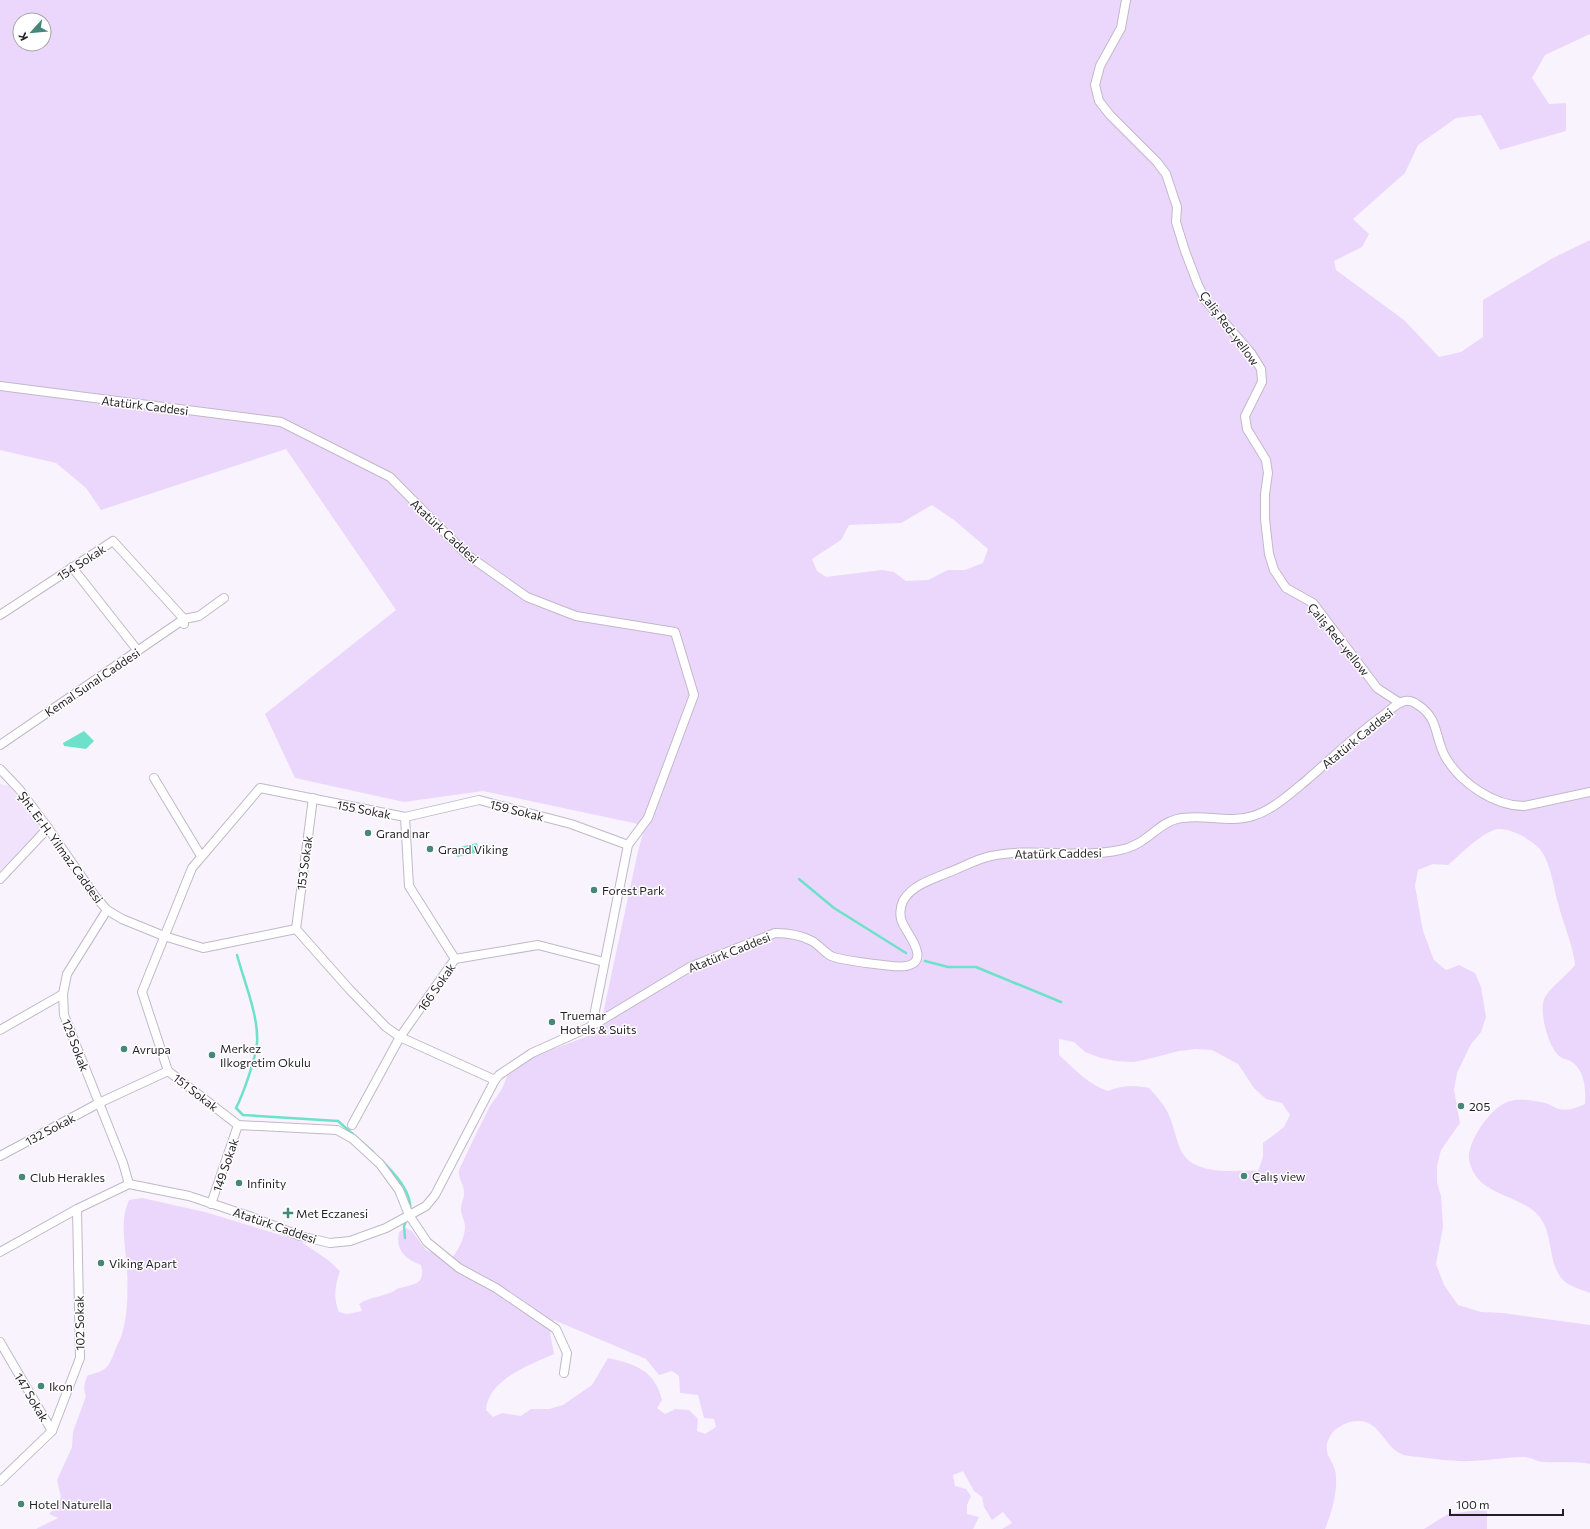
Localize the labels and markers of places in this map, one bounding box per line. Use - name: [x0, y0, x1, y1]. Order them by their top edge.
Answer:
- place label: Grand nar: [376, 826, 430, 840]
- marker: Grand nar: [363, 828, 373, 838]
- place label: Grand Viking: [438, 842, 509, 856]
- marker: Grand Viking: [425, 844, 435, 854]
- place label: Forest Park: [602, 883, 665, 897]
- marker: Forest Park: [589, 885, 599, 895]
- place label: Truemar Hotels & Suits: [560, 1008, 636, 1036]
- marker: Truemar Hotels & Suits: [547, 1017, 557, 1027]
- place label: Merkez Ilkogretim Okulu: [220, 1041, 311, 1069]
- place label: Avrupa: [132, 1042, 171, 1056]
- marker: Avrupa: [119, 1044, 129, 1054]
- marker: Merkez Ilkogretim Okulu: [207, 1050, 217, 1060]
- place label: 205: [1469, 1099, 1490, 1113]
- marker: 205: [1456, 1101, 1466, 1111]
- place label: Çalış view: [1252, 1169, 1306, 1183]
- place label: Club Herakles: [30, 1170, 105, 1184]
- marker: Çalış view: [1239, 1171, 1249, 1181]
- marker: Club Herakles: [17, 1172, 27, 1182]
- place label: Infinity: [247, 1176, 286, 1190]
- marker: Infinity: [234, 1178, 244, 1188]
- place label: Met Eczanesi: [296, 1206, 368, 1220]
- marker: Met Eczanesi: [283, 1208, 293, 1218]
- place label: Viking Apart: [109, 1256, 177, 1270]
- marker: Viking Apart: [96, 1258, 106, 1268]
- place label: Ikon: [49, 1379, 73, 1393]
- marker: Ikon: [36, 1381, 46, 1391]
- place label: Hotel Naturella: [29, 1497, 112, 1511]
- marker: Hotel Naturella: [16, 1499, 26, 1509]

